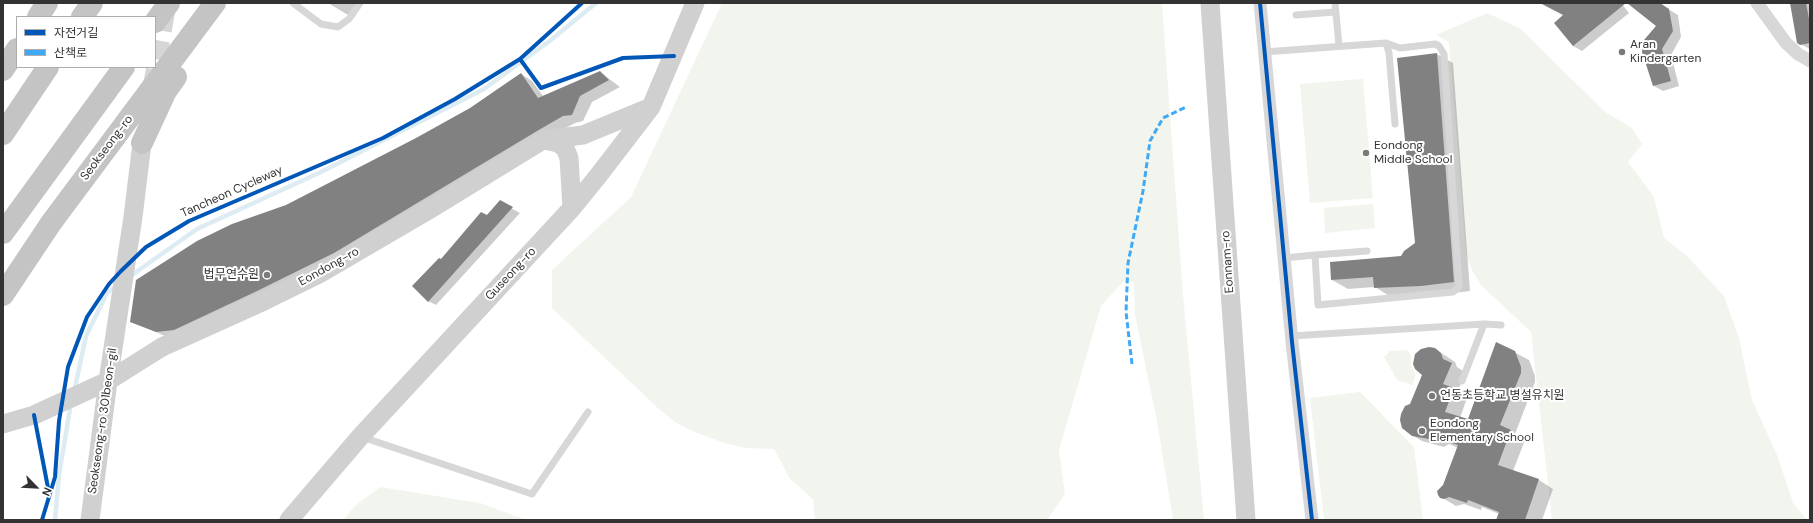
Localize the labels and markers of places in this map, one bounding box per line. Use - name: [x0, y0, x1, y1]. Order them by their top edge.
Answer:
- place label: Aran Kindergarten: [1630, 38, 1701, 66]
- marker: Aran Kindergarten: [1617, 47, 1627, 57]
- place label: Eondong Middle School: [1374, 139, 1452, 167]
- marker: Eondong Middle School: [1361, 148, 1371, 158]
- place label: 법무연수원: [204, 268, 259, 282]
- marker: 법무연수원: [262, 270, 272, 280]
- place label: 언동초등학교 병설유치원: [1440, 389, 1565, 403]
- marker: 언동초등학교 병설유치원: [1427, 391, 1437, 401]
- place label: Eondong Elementary School: [1430, 417, 1534, 445]
- marker: Eondong Elementary School: [1417, 426, 1427, 436]

